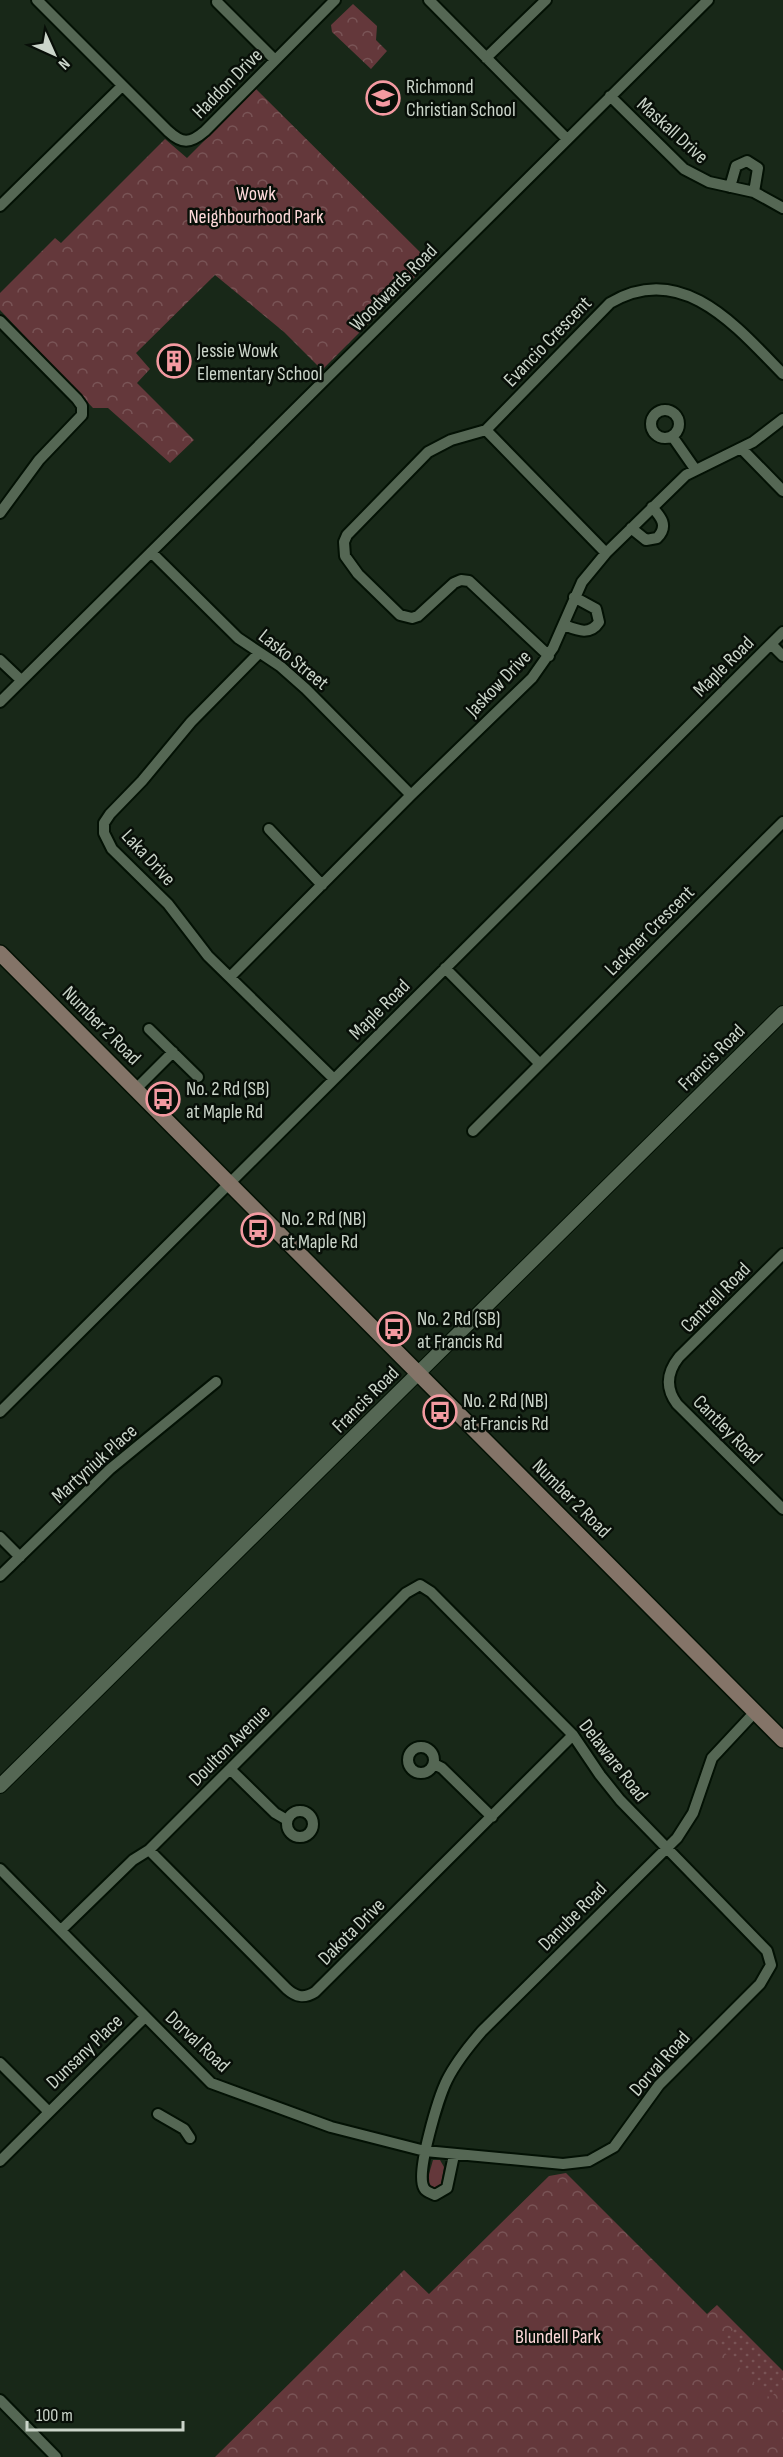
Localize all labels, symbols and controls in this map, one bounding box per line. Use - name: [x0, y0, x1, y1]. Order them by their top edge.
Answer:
- north arrow: [24, 24, 84, 84]
- street label: Haddon Drive: [188, 44, 268, 124]
- text: N: [54, 54, 73, 73]
- place label: Richmond Christian School: [406, 75, 516, 122]
- school or university icon: Richmond Christian School: [365, 80, 401, 116]
- street label: Maskall Drive: [632, 93, 713, 169]
- park label: Wowk Neighbourhood Park: [188, 182, 324, 229]
- street label: Woodwards Road: [345, 239, 442, 336]
- street label: Evancio Crescent: [499, 292, 597, 392]
- place label: Jessie Wowk Elementary School: [196, 339, 323, 386]
- building icon: Jessie Wowk Elementary School: [156, 343, 192, 379]
- street label: Lasko Street: [253, 624, 333, 695]
- street label: Maple Road: [688, 631, 759, 702]
- street label: Jaskow Drive: [460, 645, 536, 723]
- street label: Laka Drive: [116, 824, 180, 891]
- street label: Lackner Crescent: [600, 881, 700, 981]
- street label: Maple Road: [344, 974, 415, 1045]
- street label: Number 2 Road: [57, 981, 146, 1070]
- street label: Francis Road: [673, 1019, 750, 1096]
- place label: No. 2 Rd (SB) at Maple Rd: [186, 1077, 269, 1124]
- bus stop icon: No. 2 Rd (SB) at Maple Rd: [145, 1081, 181, 1117]
- place label: No. 2 Rd (NB) at Maple Rd: [281, 1207, 366, 1254]
- bus stop icon: No. 2 Rd (NB) at Maple Rd: [240, 1212, 276, 1248]
- street label: Cantrell Road: [676, 1258, 756, 1338]
- place label: No. 2 Rd (SB) at Francis Rd: [417, 1307, 503, 1354]
- bus stop icon: No. 2 Rd (SB) at Francis Rd: [376, 1311, 412, 1347]
- street label: Francis Road: [327, 1361, 404, 1438]
- place label: No. 2 Rd (NB) at Francis Rd: [463, 1389, 549, 1436]
- street label: Cantley Road: [688, 1390, 767, 1469]
- bus stop icon: No. 2 Rd (NB) at Francis Rd: [422, 1394, 458, 1430]
- street label: Martyniuk Place: [47, 1419, 142, 1508]
- street label: Number 2 Road: [527, 1454, 616, 1543]
- street label: Doulton Avenue: [184, 1700, 275, 1791]
- street label: Delaware Road: [574, 1715, 653, 1807]
- street label: Danube Road: [533, 1877, 612, 1956]
- street label: Dakota Drive: [313, 1893, 390, 1970]
- street label: Dorval Road: [160, 2006, 235, 2078]
- street label: Dunsany Place: [42, 2009, 128, 2094]
- street label: Dorval Road: [624, 2026, 695, 2101]
- park label: Blundell Park: [515, 2325, 601, 2349]
- scale bar: [27, 2394, 183, 2432]
- text: 100 m: [36, 2405, 73, 2426]

